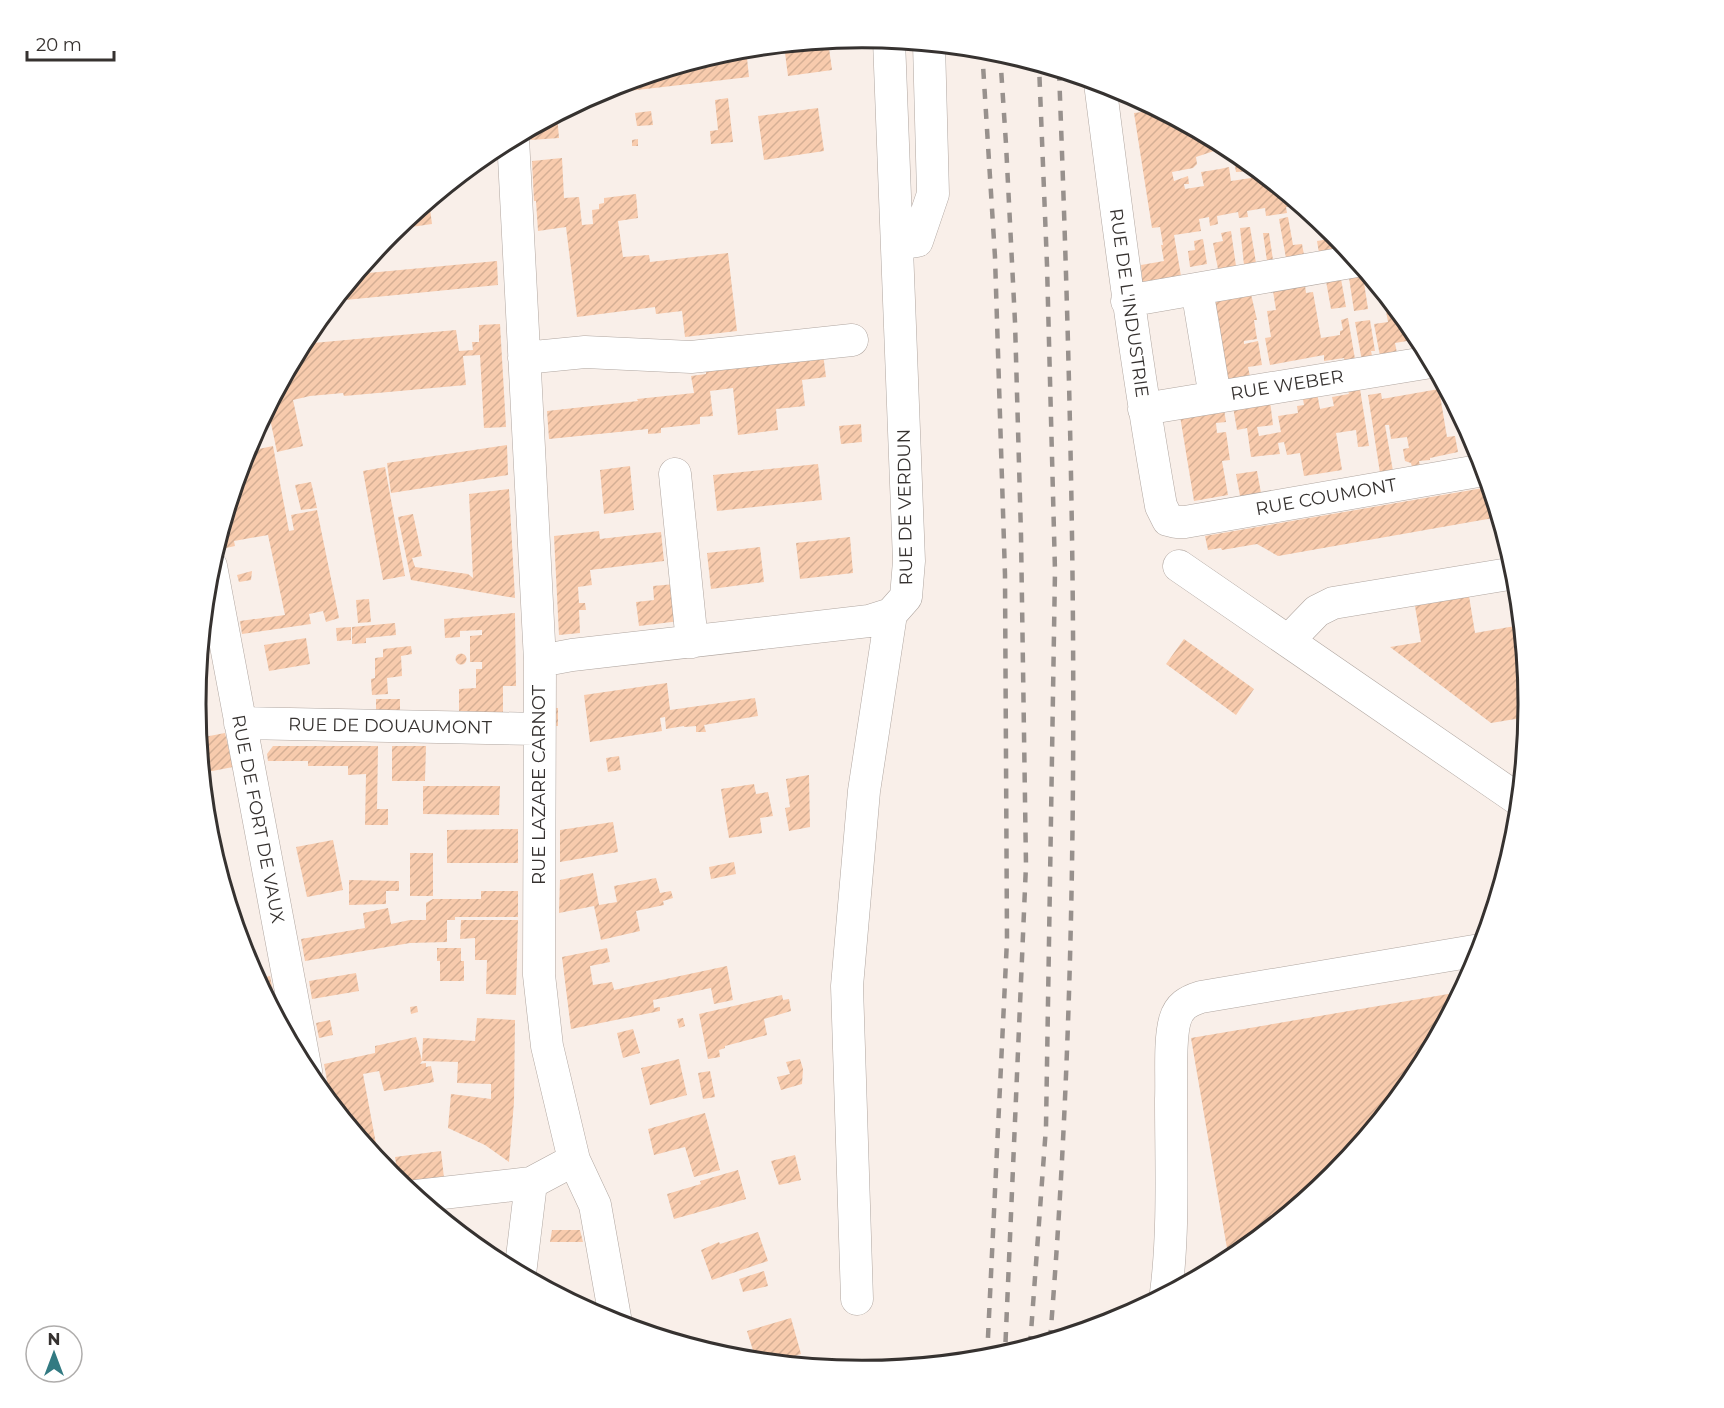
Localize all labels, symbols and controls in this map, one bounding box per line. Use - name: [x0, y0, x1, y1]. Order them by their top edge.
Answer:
- scale bar: [27, 24, 114, 62]
- text: 20 m: [36, 34, 82, 56]
- street label: RUE DE L'INDUSTRIE: [1105, 207, 1153, 399]
- street label: RUE WEBER: [1229, 365, 1345, 405]
- street label: RUE DE VERDUN: [893, 428, 917, 586]
- street label: RUE COUMONT: [1254, 474, 1399, 520]
- street label: RUE LAZARE CARNOT: [528, 684, 550, 885]
- street label: RUE DE FORT DE VAUX: [227, 713, 289, 925]
- street label: RUE DE DOUAUMONT: [288, 713, 493, 739]
- north arrow: [24, 1324, 84, 1384]
- text: N: [48, 1330, 60, 1349]

